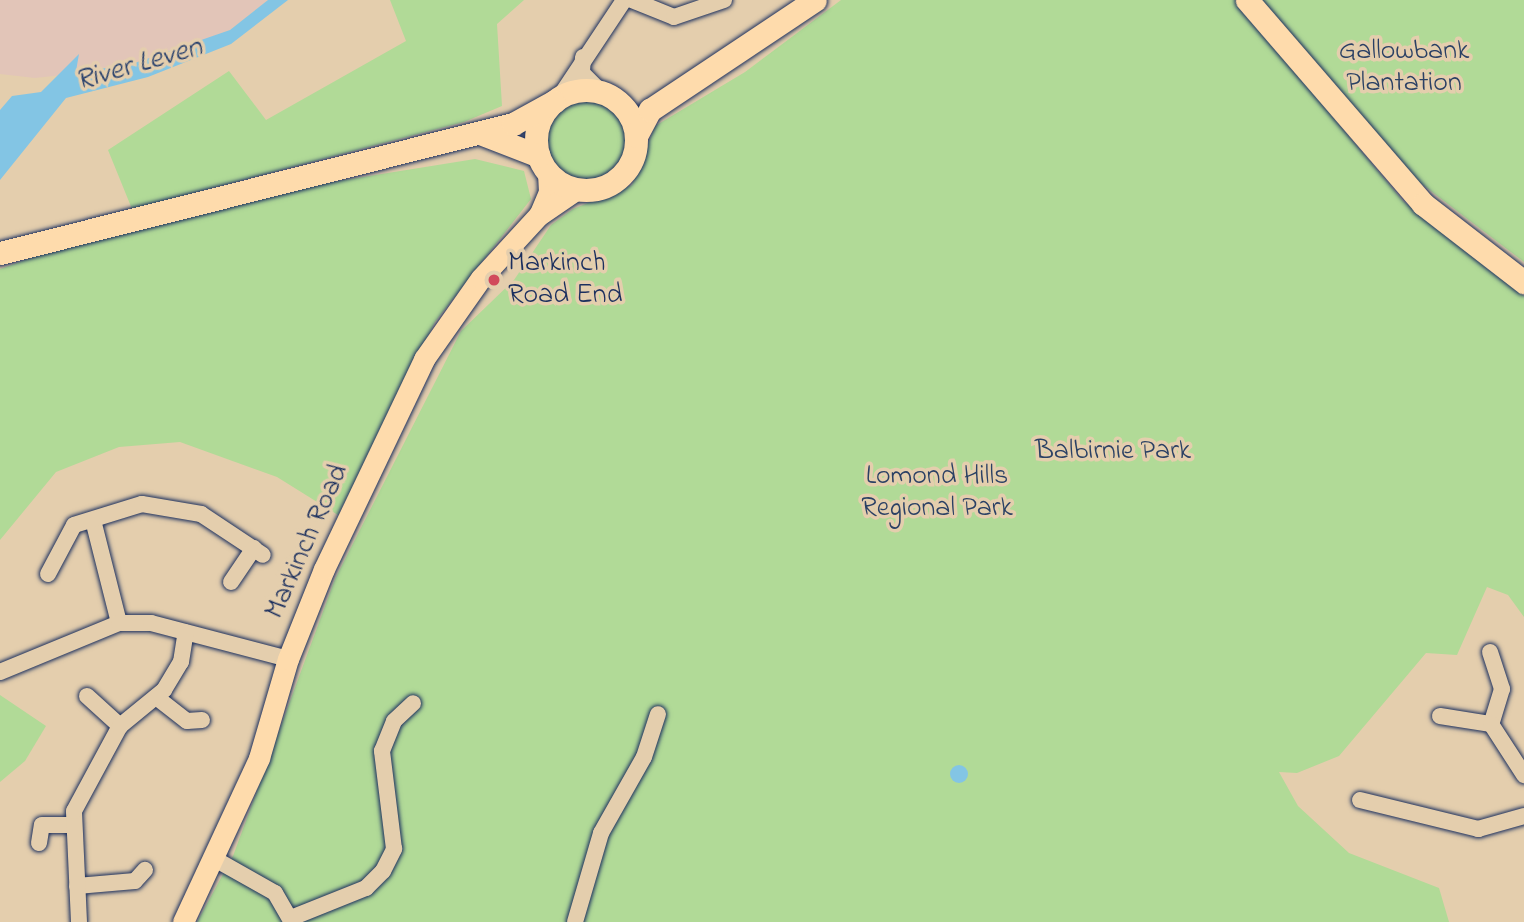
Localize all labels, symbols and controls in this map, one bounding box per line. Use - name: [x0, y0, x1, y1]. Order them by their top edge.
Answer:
- water label: River Leven: [72, 30, 206, 100]
- park label: Gallowbank Plantation: [1339, 35, 1469, 101]
- place label: Markinch Road End: [508, 247, 622, 313]
- marker: Markinch Road End: [486, 272, 502, 288]
- park label: Balbirnie Park: [1035, 435, 1191, 469]
- street label: Markinch Road: [259, 460, 357, 624]
- park label: Lomond Hills Regional Park: [861, 460, 1013, 526]

